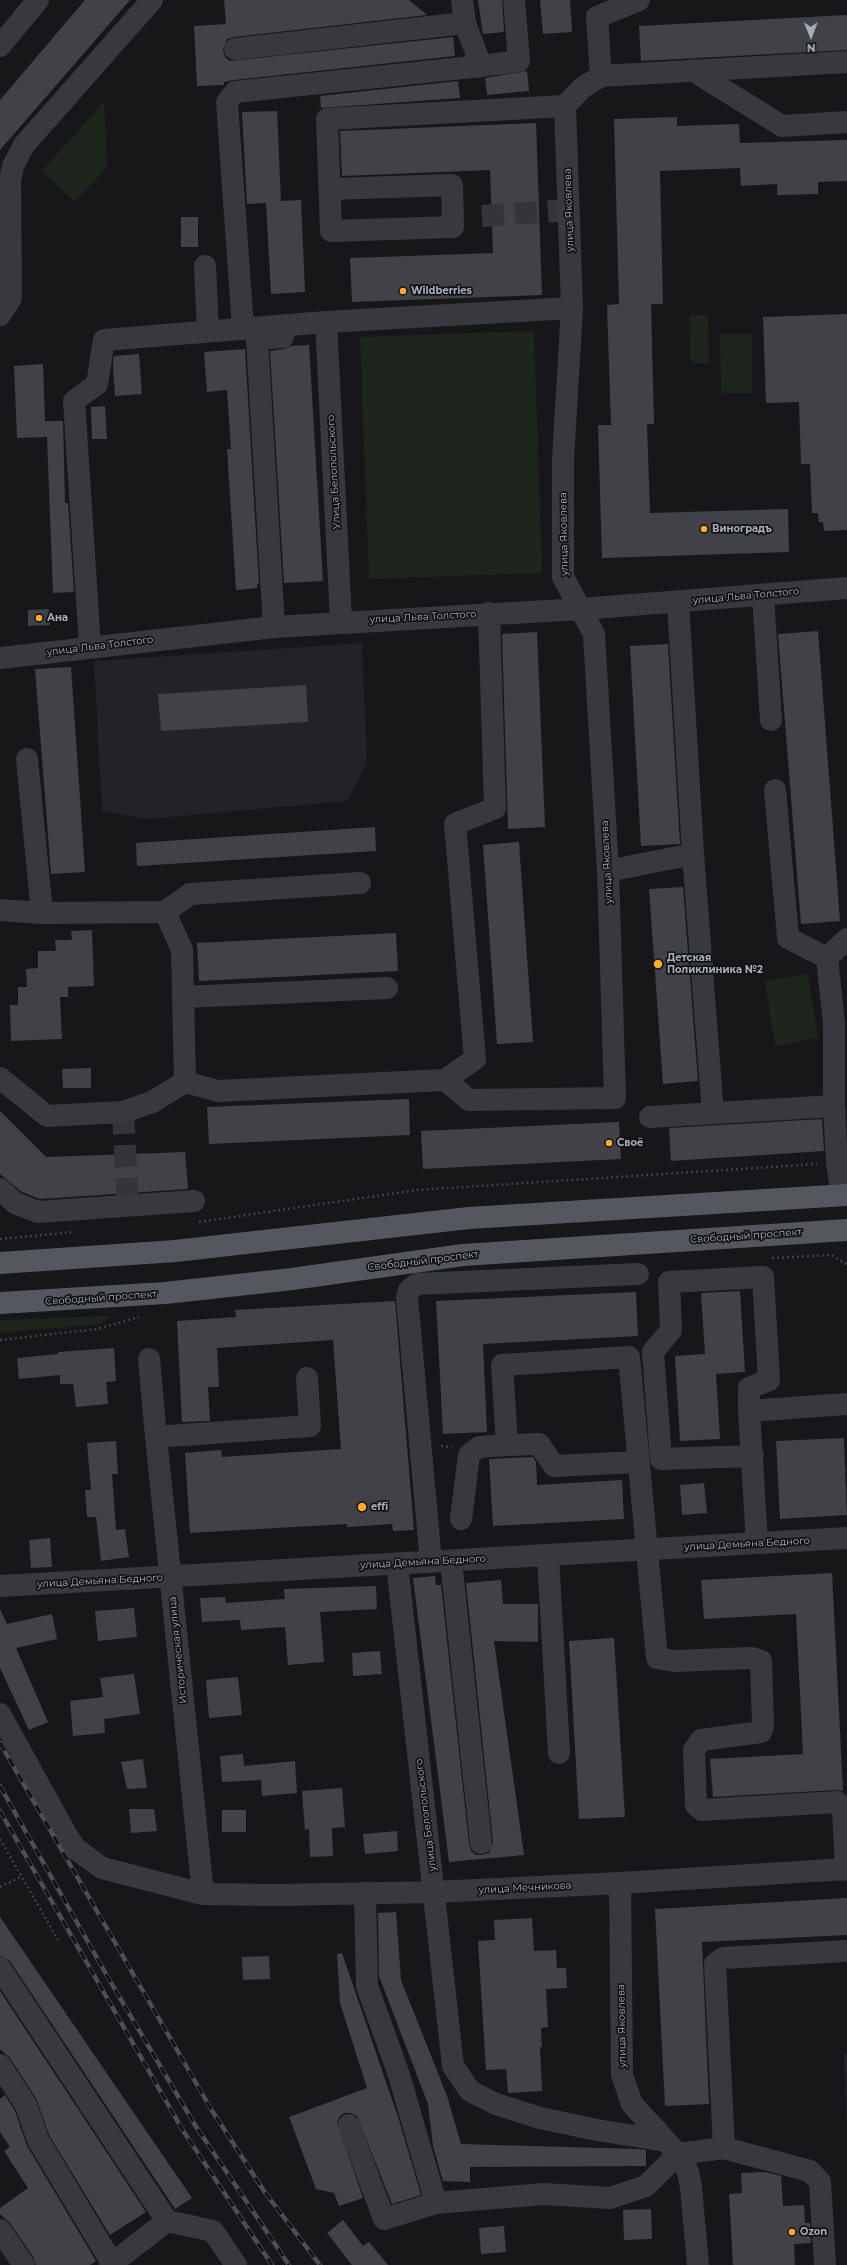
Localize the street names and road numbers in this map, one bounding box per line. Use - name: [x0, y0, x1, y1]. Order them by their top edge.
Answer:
- street label: улица Яковлева: [562, 168, 576, 252]
- street label: Улица Белопольского: [325, 415, 343, 529]
- street label: улица Яковлева: [557, 492, 571, 576]
- street label: улица Льва Толстого: [692, 585, 800, 607]
- street label: улица Льва Толстого: [369, 608, 477, 626]
- street label: улица Льва Толстого: [46, 634, 154, 658]
- street label: улица Яковлева: [599, 820, 615, 904]
- street label: Свободный проспект: [690, 1226, 802, 1246]
- street label: Свободный проспект: [367, 1248, 479, 1274]
- street label: Свободный проспект: [45, 1288, 157, 1308]
- street label: улица Демьяна Бедного: [684, 1535, 810, 1553]
- street label: улица Демьяна Бедного: [360, 1553, 486, 1571]
- street label: улица Демьяна Бедного: [37, 1572, 163, 1590]
- street label: Историческая улица: [166, 1596, 190, 1704]
- street label: улица Белопольского: [413, 1758, 439, 1872]
- street label: улица Мечникова: [478, 1880, 572, 1896]
- street label: улица Яковлева: [615, 1984, 629, 2068]

